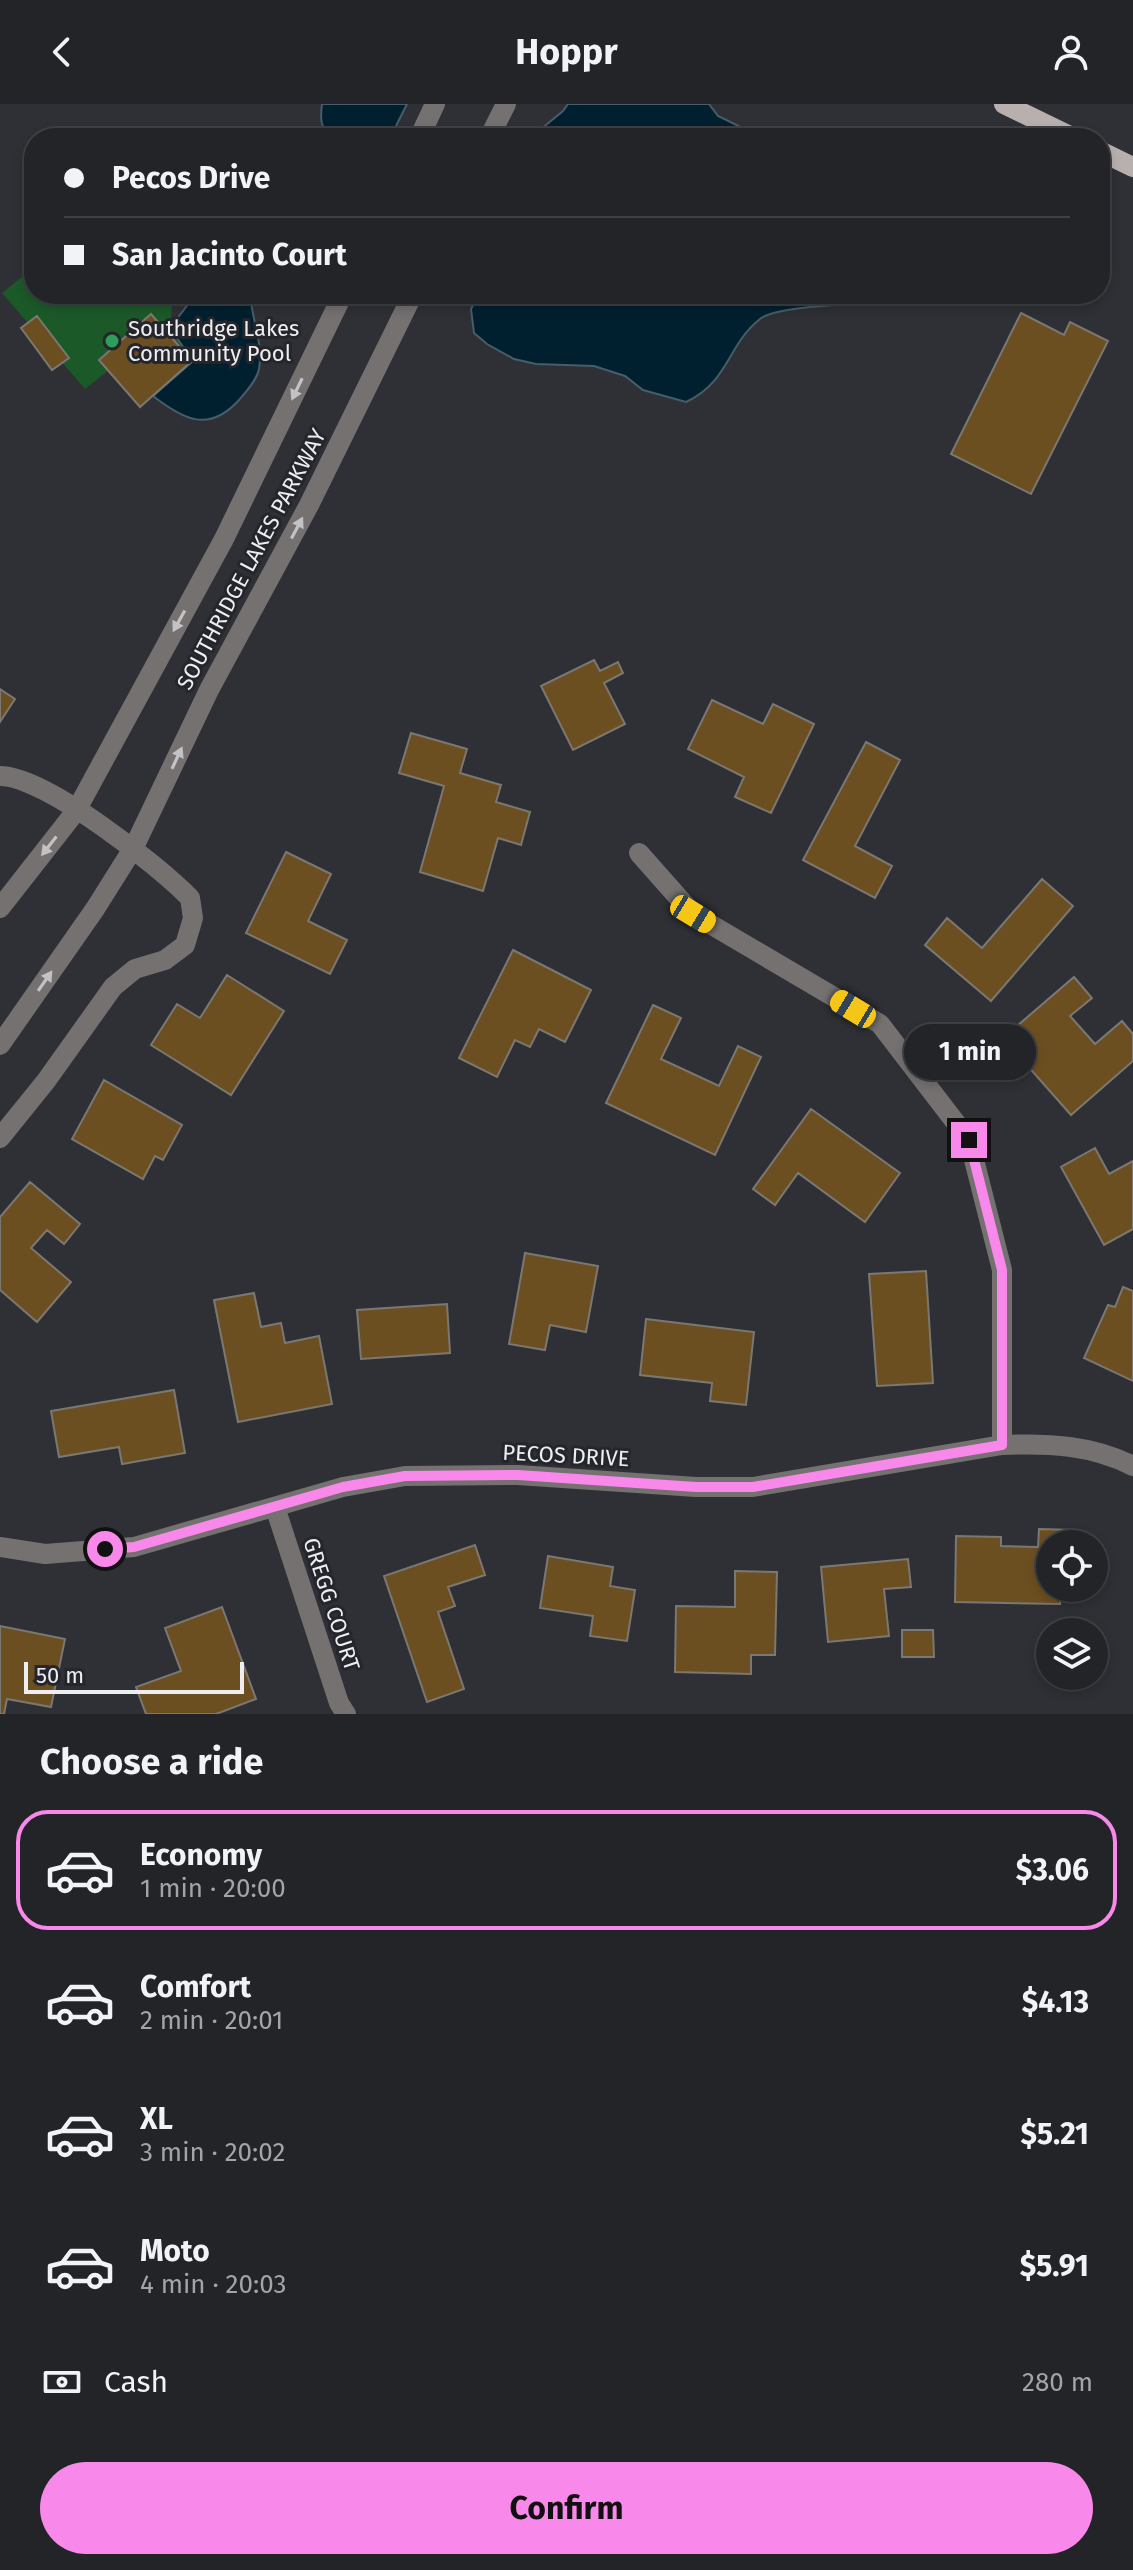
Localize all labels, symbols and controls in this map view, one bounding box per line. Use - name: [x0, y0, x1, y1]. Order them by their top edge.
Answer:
- icon: back: [40, 30, 84, 74]
- text: Hoppr: [515, 30, 618, 74]
- icon: person: [1049, 30, 1093, 74]
- text: Pecos Drive: [112, 160, 270, 196]
- text: San Jacinto Court: [112, 237, 347, 273]
- place label: Southridge Lakes Community Pool: [128, 315, 299, 367]
- marker: Southridge Lakes Community Pool: [103, 332, 121, 350]
- one-way arrow: [290, 378, 304, 401]
- street label: SOUTHRIDGE LAKES PARKWAY: [171, 424, 332, 694]
- one-way arrow: [290, 516, 304, 539]
- one-way arrow: [173, 610, 186, 633]
- one-way arrow: [170, 747, 184, 770]
- one-way arrow: [41, 836, 57, 856]
- car: [666, 891, 720, 937]
- one-way arrow: [37, 971, 52, 992]
- car: [826, 986, 880, 1032]
- callout: 1 min: [903, 1024, 1035, 1080]
- text: 1 min: [939, 1036, 1001, 1067]
- route end: [951, 1122, 987, 1158]
- street label: PECOS DRIVE: [502, 1439, 630, 1472]
- map controls: [1036, 1530, 1108, 1690]
- button: locate: [1036, 1530, 1108, 1602]
- route start: [87, 1531, 123, 1567]
- street label: GREGG COURT: [297, 1534, 366, 1675]
- button: layers: [1036, 1618, 1108, 1690]
- scale bar: [24, 1658, 244, 1694]
- text: 50 m: [36, 1662, 84, 1689]
- text: Choose a ride: [40, 1740, 263, 1784]
- icon: car: [44, 1834, 116, 1906]
- text: Economy: [140, 1837, 262, 1873]
- text: $3.06: [1016, 1852, 1089, 1888]
- text: 1 min · 20:00: [140, 1873, 286, 1904]
- icon: car: [44, 1966, 116, 2038]
- text: Comfort: [140, 1969, 251, 2005]
- text: $4.13: [1022, 1984, 1089, 2020]
- text: 2 min · 20:01: [140, 2005, 283, 2036]
- icon: car: [44, 2098, 116, 2170]
- text: XL: [140, 2101, 173, 2137]
- text: $5.21: [1020, 2116, 1089, 2152]
- text: 3 min · 20:02: [140, 2137, 285, 2168]
- icon: car: [44, 2230, 116, 2302]
- text: Moto: [140, 2233, 210, 2269]
- text: $5.91: [1020, 2248, 1089, 2284]
- text: 4 min · 20:03: [140, 2269, 286, 2300]
- icon: cash: [40, 2360, 84, 2404]
- text: Cash: [104, 2364, 168, 2400]
- text: 280 m: [1022, 2367, 1093, 2398]
- button: Confirm: [40, 2462, 1093, 2554]

